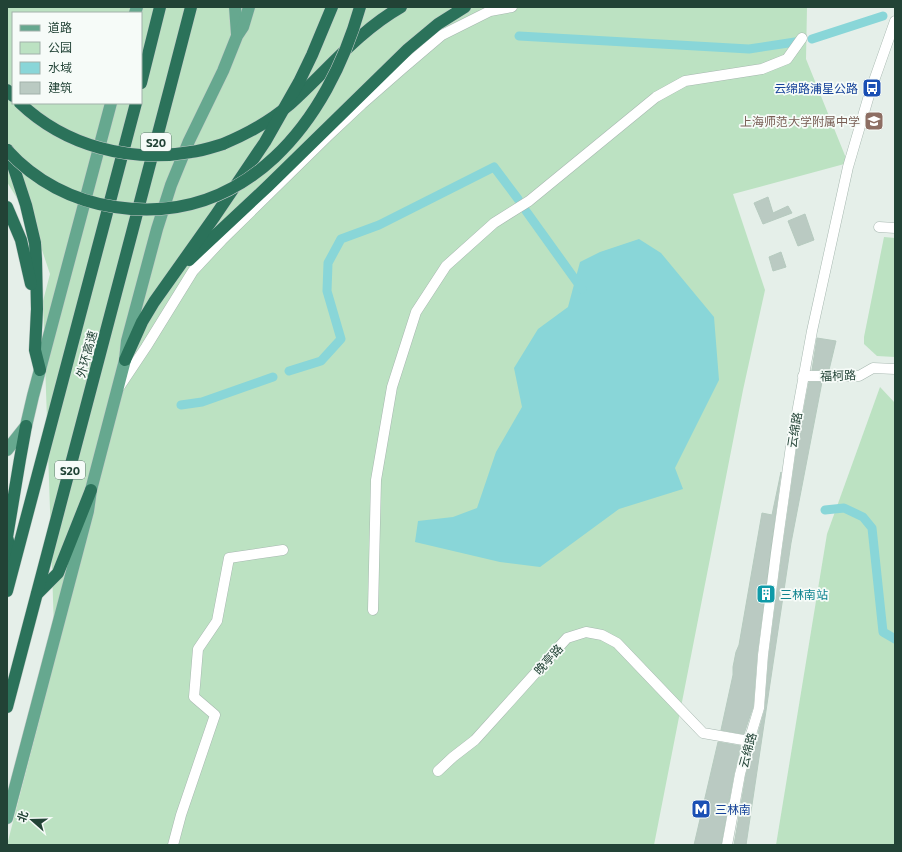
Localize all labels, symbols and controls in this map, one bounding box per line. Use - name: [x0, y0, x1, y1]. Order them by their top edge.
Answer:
- legend: [12, 12, 142, 104]
- text: 道路: [48, 20, 72, 34]
- text: 公园: [48, 40, 72, 54]
- text: 水域: [48, 60, 72, 74]
- bus stop icon: 云绵路浦星公路: [861, 77, 883, 99]
- text: 建筑: [48, 80, 72, 94]
- place label: 云绵路浦星公路: [774, 81, 858, 95]
- school or university icon: 上海师范大学附属中学: [863, 110, 885, 132]
- place label: 上海师范大学附属中学: [740, 114, 860, 128]
- road number: S20: [141, 133, 171, 151]
- street label: 外环高速: [73, 329, 99, 379]
- street label: 福柯路: [820, 367, 856, 383]
- street label: 云绵路: [784, 411, 804, 449]
- road number: S20: [55, 461, 85, 479]
- building icon: 三林南站: [755, 583, 777, 605]
- place label: 三林南站: [780, 587, 828, 601]
- street label: 晚亭路: [531, 641, 565, 677]
- street label: 云绵路: [736, 731, 758, 769]
- metro station icon: 三林南: [690, 798, 712, 820]
- north arrow: [12, 800, 52, 840]
- place label: 三林南: [715, 802, 751, 816]
- text: 北: [14, 809, 30, 824]

